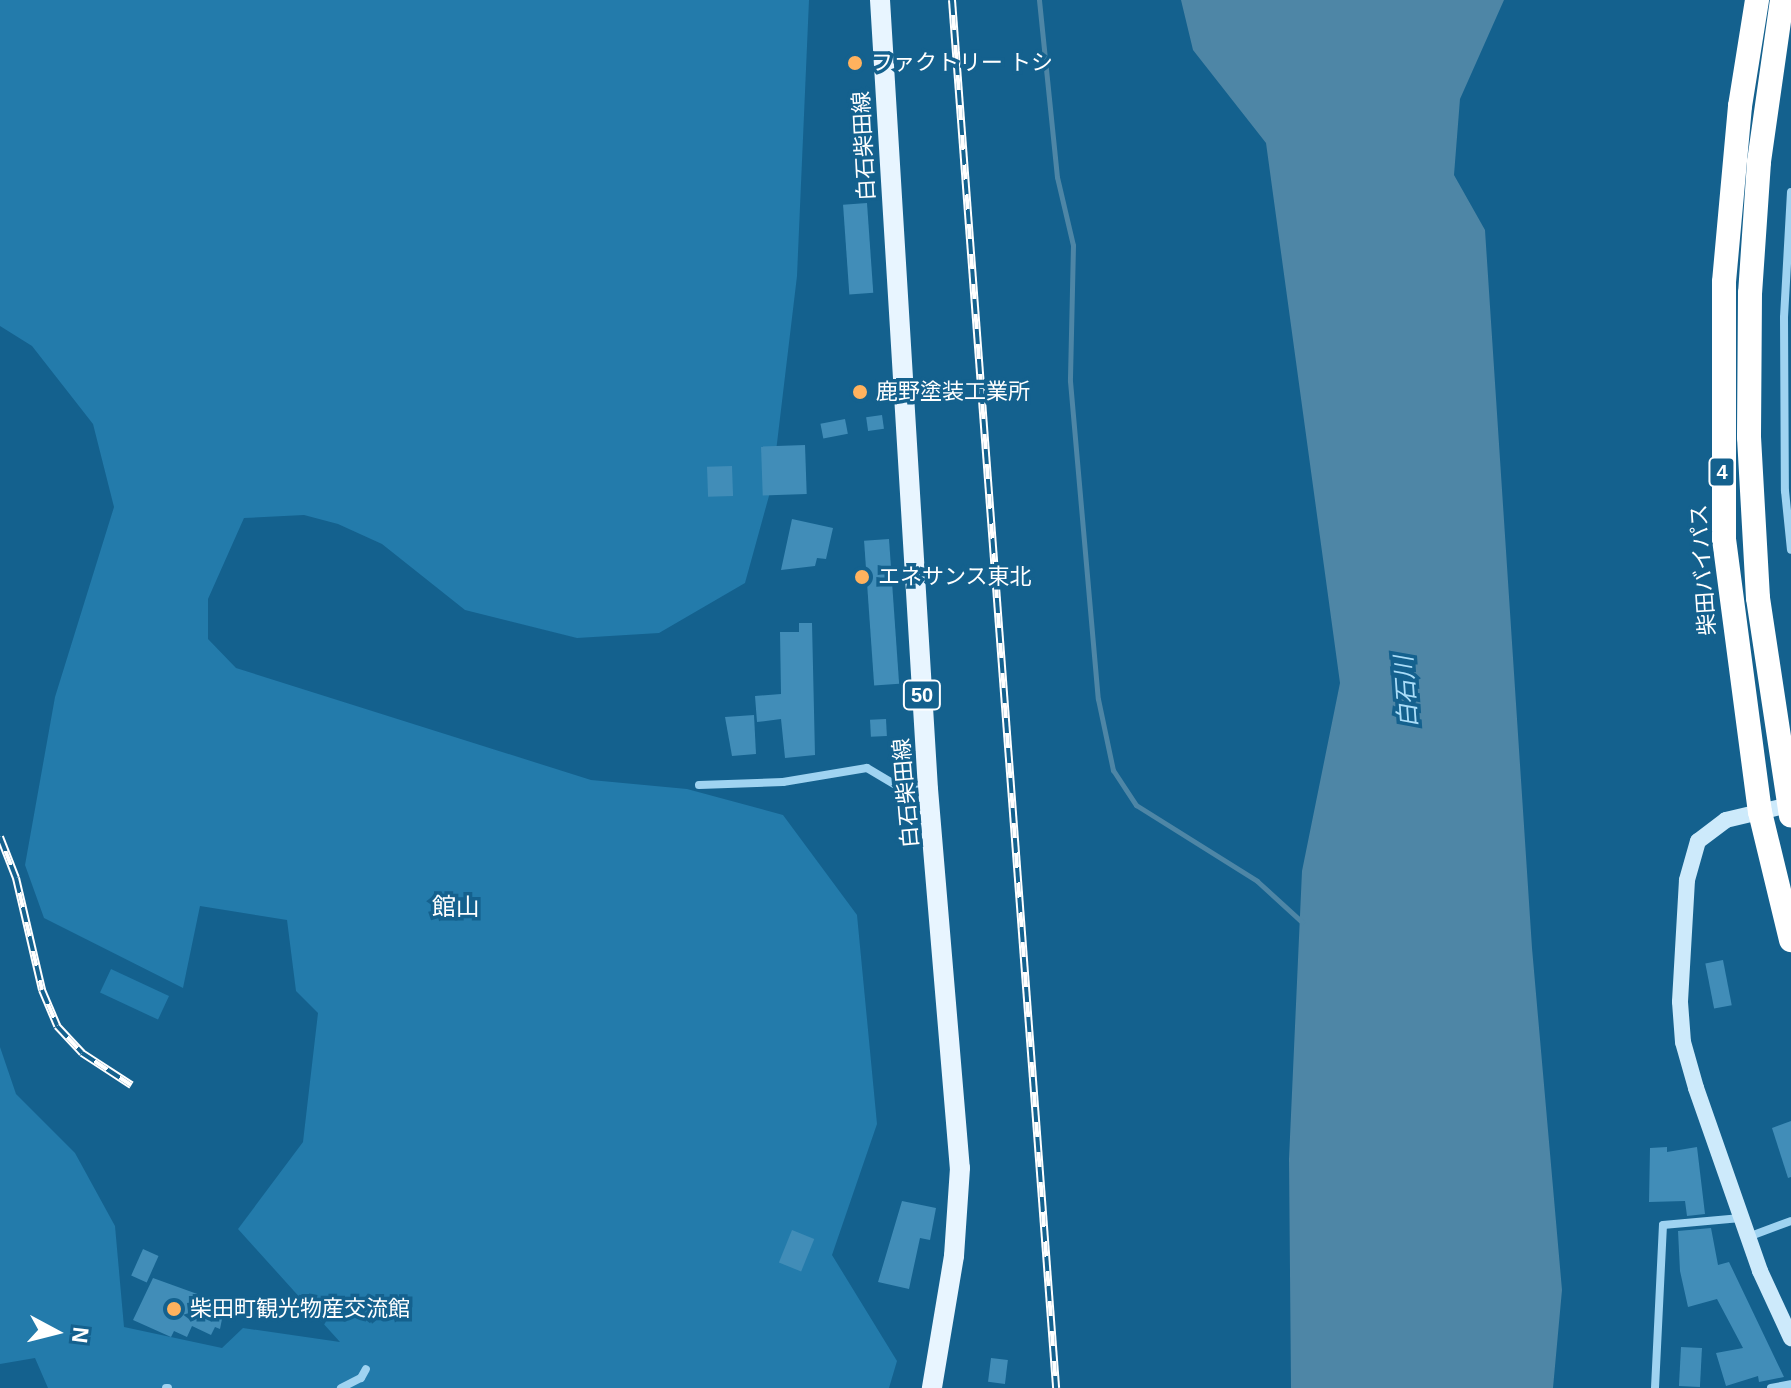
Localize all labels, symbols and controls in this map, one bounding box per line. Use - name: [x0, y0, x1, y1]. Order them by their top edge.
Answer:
- place label: ファクトリー トシ: [871, 50, 1053, 76]
- marker: ファクトリー トシ: [846, 54, 864, 72]
- street label: 白石柴田線: [848, 90, 880, 202]
- place label: 鹿野塗装工業所: [876, 379, 1030, 405]
- marker: 鹿野塗装工業所: [851, 383, 869, 401]
- road number: 4: [1708, 456, 1736, 488]
- street label: 柴田バイパス: [1685, 503, 1721, 637]
- place label: エネサンス東北: [878, 564, 1032, 590]
- marker: エネサンス東北: [853, 568, 871, 586]
- water label: 白石川: [1389, 655, 1423, 729]
- road number: 50: [902, 679, 942, 711]
- street label: 白石柴田線: [888, 737, 924, 849]
- district label: 館山: [432, 893, 480, 921]
- north arrow: [16, 1292, 96, 1372]
- place label: 柴田町観光物産交流館: [190, 1296, 410, 1322]
- marker: 柴田町観光物産交流館: [165, 1300, 183, 1318]
- text: N: [67, 1326, 94, 1344]

